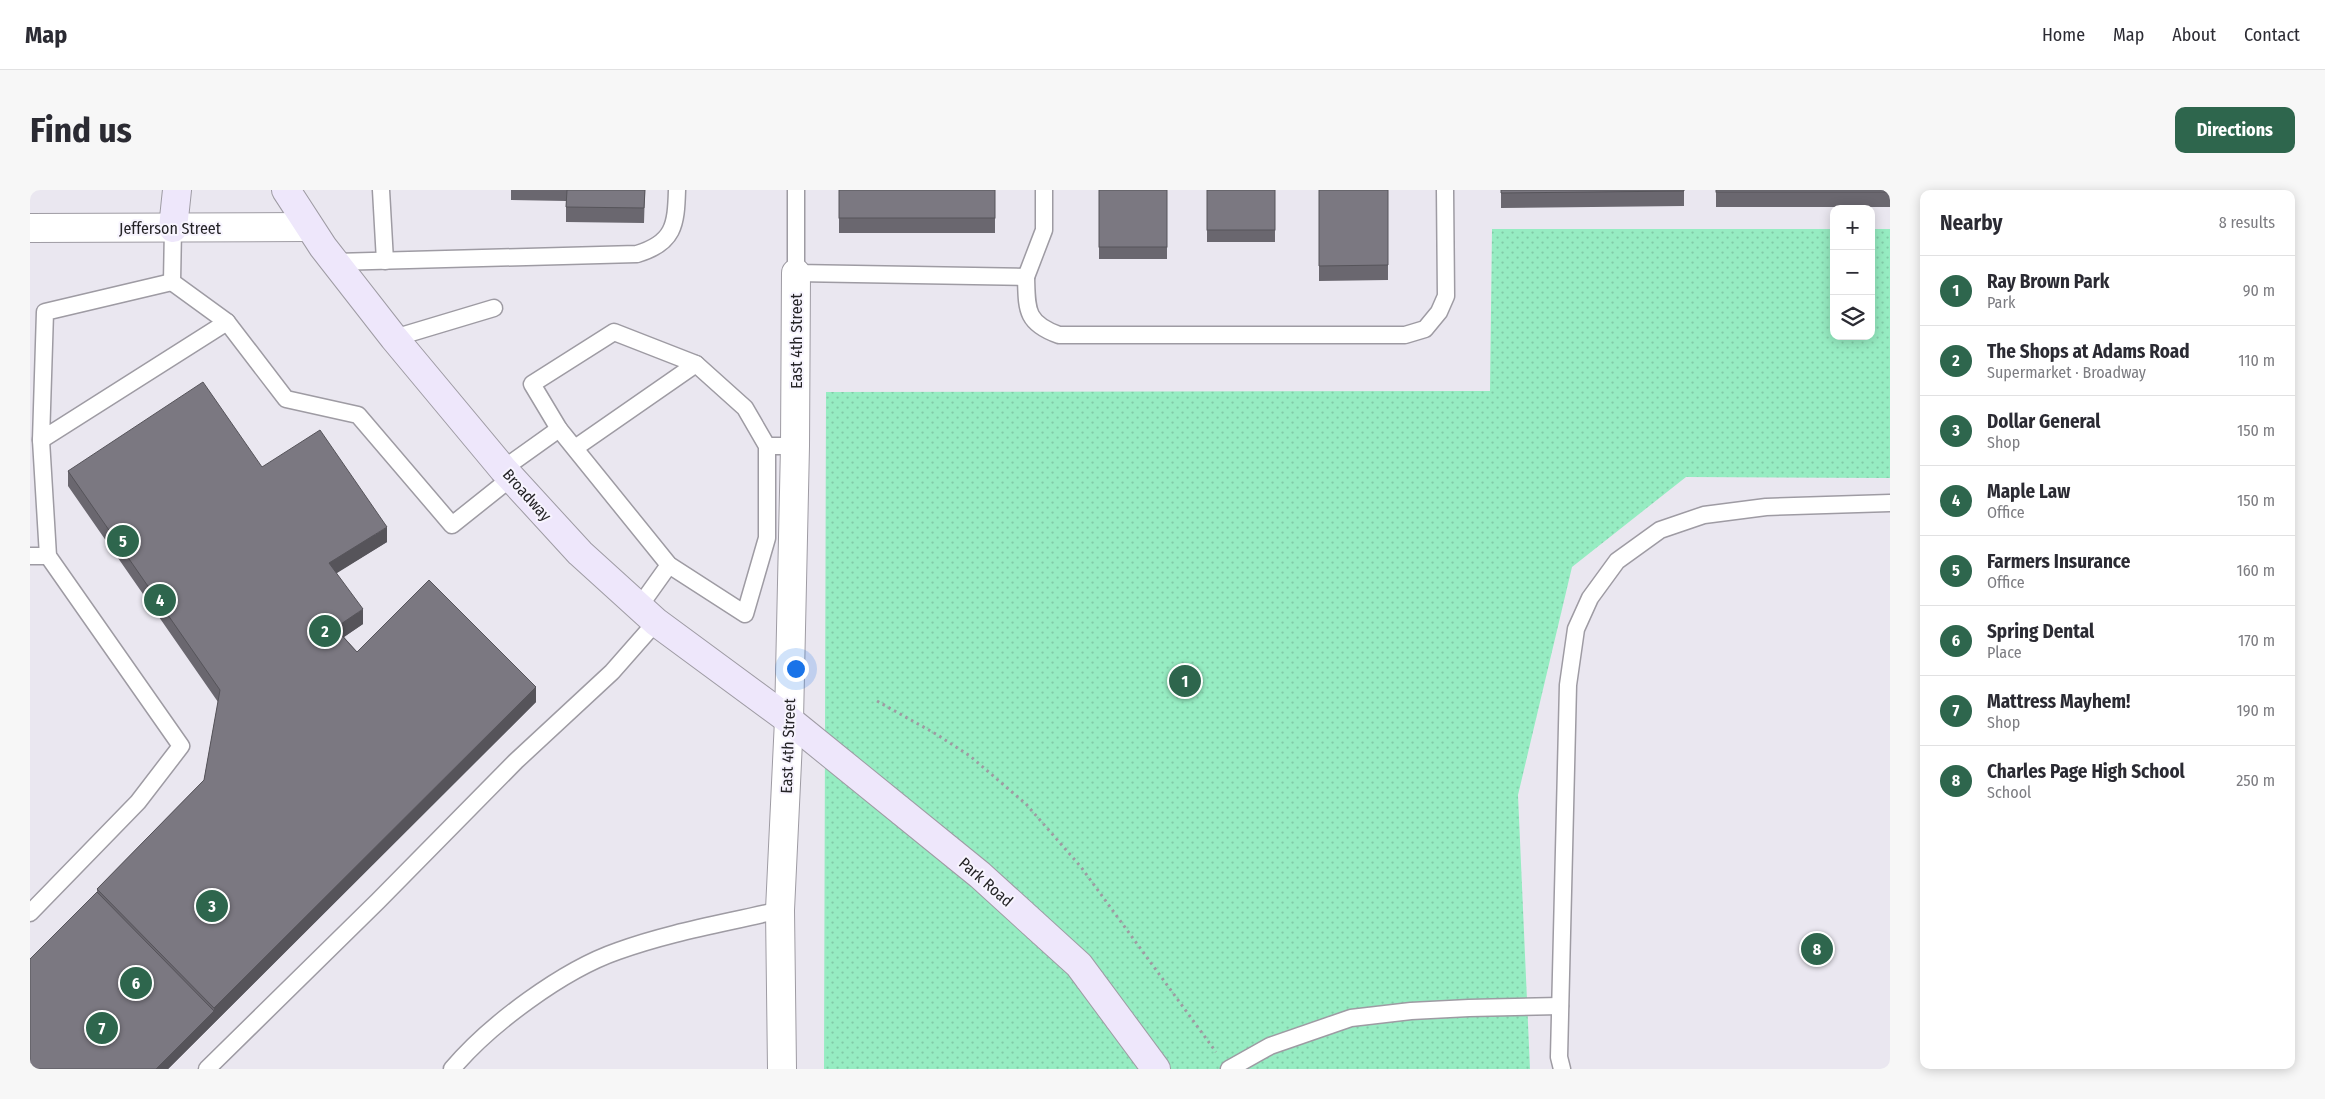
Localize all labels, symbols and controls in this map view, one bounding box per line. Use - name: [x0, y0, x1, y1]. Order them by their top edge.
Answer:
- text: Map: [25, 21, 67, 49]
- text: Home: [2042, 24, 2085, 46]
- text: Map: [2113, 24, 2144, 46]
- text: About: [2172, 24, 2216, 46]
- text: Contact: [2244, 24, 2300, 46]
- button: Directions: [2175, 107, 2295, 153]
- text: Find us: [30, 109, 132, 151]
- map controls: [1830, 205, 1875, 340]
- button: +: [1830, 205, 1875, 250]
- text: Nearby: [1940, 210, 2002, 236]
- text: 8 results: [2219, 213, 2275, 232]
- street label: Jefferson Street: [119, 219, 222, 238]
- button: −: [1830, 250, 1875, 295]
- text: Ray Brown Park: [1987, 270, 2109, 293]
- text: 1: [1953, 281, 1959, 300]
- text: 90 m: [2243, 281, 2275, 300]
- street label: East 4th Street: [787, 293, 806, 389]
- text: Park: [1987, 293, 2015, 312]
- button: layers: [1830, 295, 1875, 340]
- text: The Shops at Adams Road: [1987, 340, 2190, 363]
- text: 2: [1952, 351, 1960, 370]
- text: 110 m: [2238, 351, 2275, 370]
- text: Supermarket · Broadway: [1987, 363, 2146, 382]
- text: Dollar General: [1987, 410, 2100, 433]
- text: 3: [1952, 421, 1960, 440]
- text: 150 m: [2237, 421, 2275, 440]
- text: Shop: [1987, 433, 2020, 452]
- street label: Broadway: [499, 465, 556, 526]
- text: Maple Law: [1987, 480, 2070, 503]
- text: 4: [1952, 491, 1960, 510]
- text: 150 m: [2237, 491, 2275, 510]
- text: Office: [1987, 503, 2025, 522]
- pin: 5: [107, 522, 139, 560]
- text: Farmers Insurance: [1987, 550, 2130, 573]
- text: 5: [1952, 561, 1960, 580]
- text: 160 m: [2236, 561, 2275, 580]
- text: Office: [1987, 573, 2025, 592]
- pin: 4: [144, 581, 176, 619]
- pin: 2: [309, 612, 341, 650]
- text: Spring Dental: [1987, 620, 2094, 643]
- text: 6: [1952, 631, 1960, 650]
- text: 170 m: [2238, 631, 2275, 650]
- text: Place: [1987, 643, 2022, 662]
- your location: [783, 656, 809, 682]
- pin: 1: [1169, 662, 1201, 700]
- text: Mattress Mayhem!: [1987, 690, 2130, 713]
- street label: East 4th Street: [777, 697, 799, 794]
- text: 7: [1953, 701, 1959, 720]
- text: 190 m: [2237, 701, 2275, 720]
- text: Shop: [1987, 713, 2020, 732]
- text: Charles Page High School: [1987, 760, 2185, 783]
- text: 8: [1952, 771, 1960, 790]
- text: 250 m: [2236, 771, 2275, 790]
- text: School: [1987, 783, 2031, 802]
- street label: Park Road: [955, 853, 1017, 911]
- pin: 3: [196, 887, 228, 925]
- pin: 8: [1801, 930, 1833, 968]
- pin: 6: [120, 964, 152, 1002]
- pin: 7: [86, 1009, 118, 1047]

